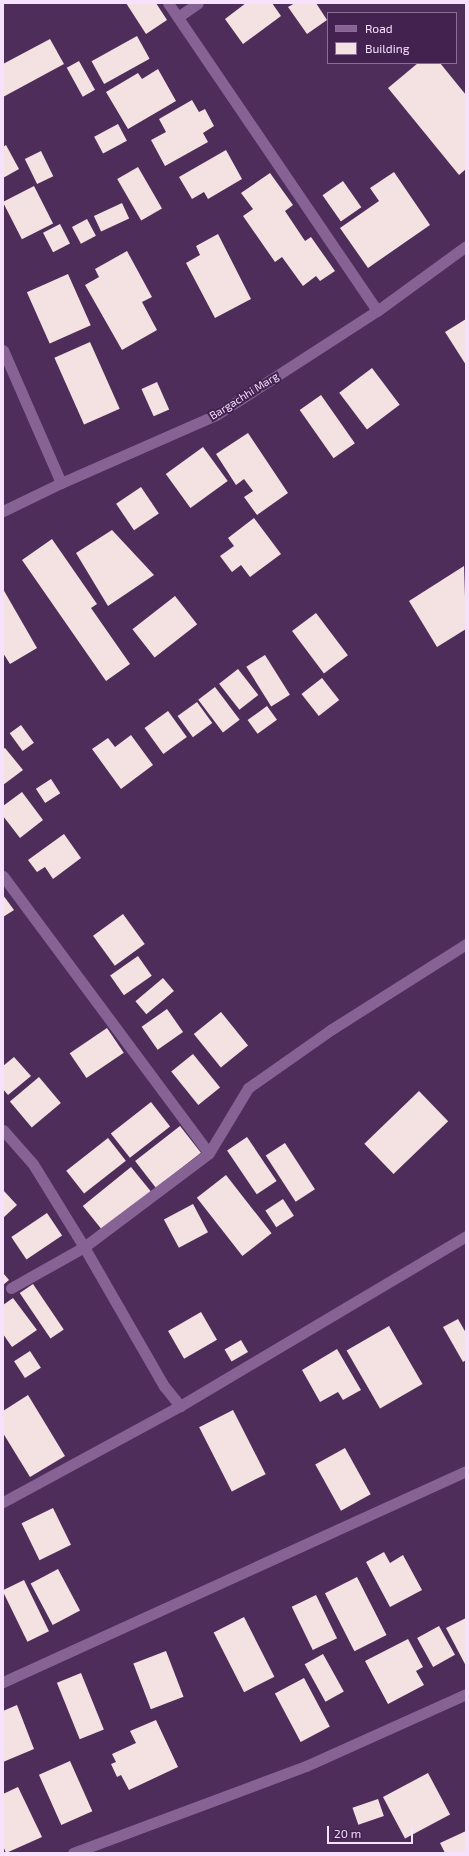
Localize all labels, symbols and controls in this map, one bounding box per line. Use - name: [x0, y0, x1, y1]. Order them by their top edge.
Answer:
- legend: [327, 12, 457, 64]
- text: Road: [365, 21, 393, 35]
- text: Building: [365, 41, 409, 55]
- street label: Bargachhi Marg: [207, 370, 281, 422]
- scale bar: [329, 1818, 415, 1844]
- text: 20 m: [334, 1826, 361, 1840]

